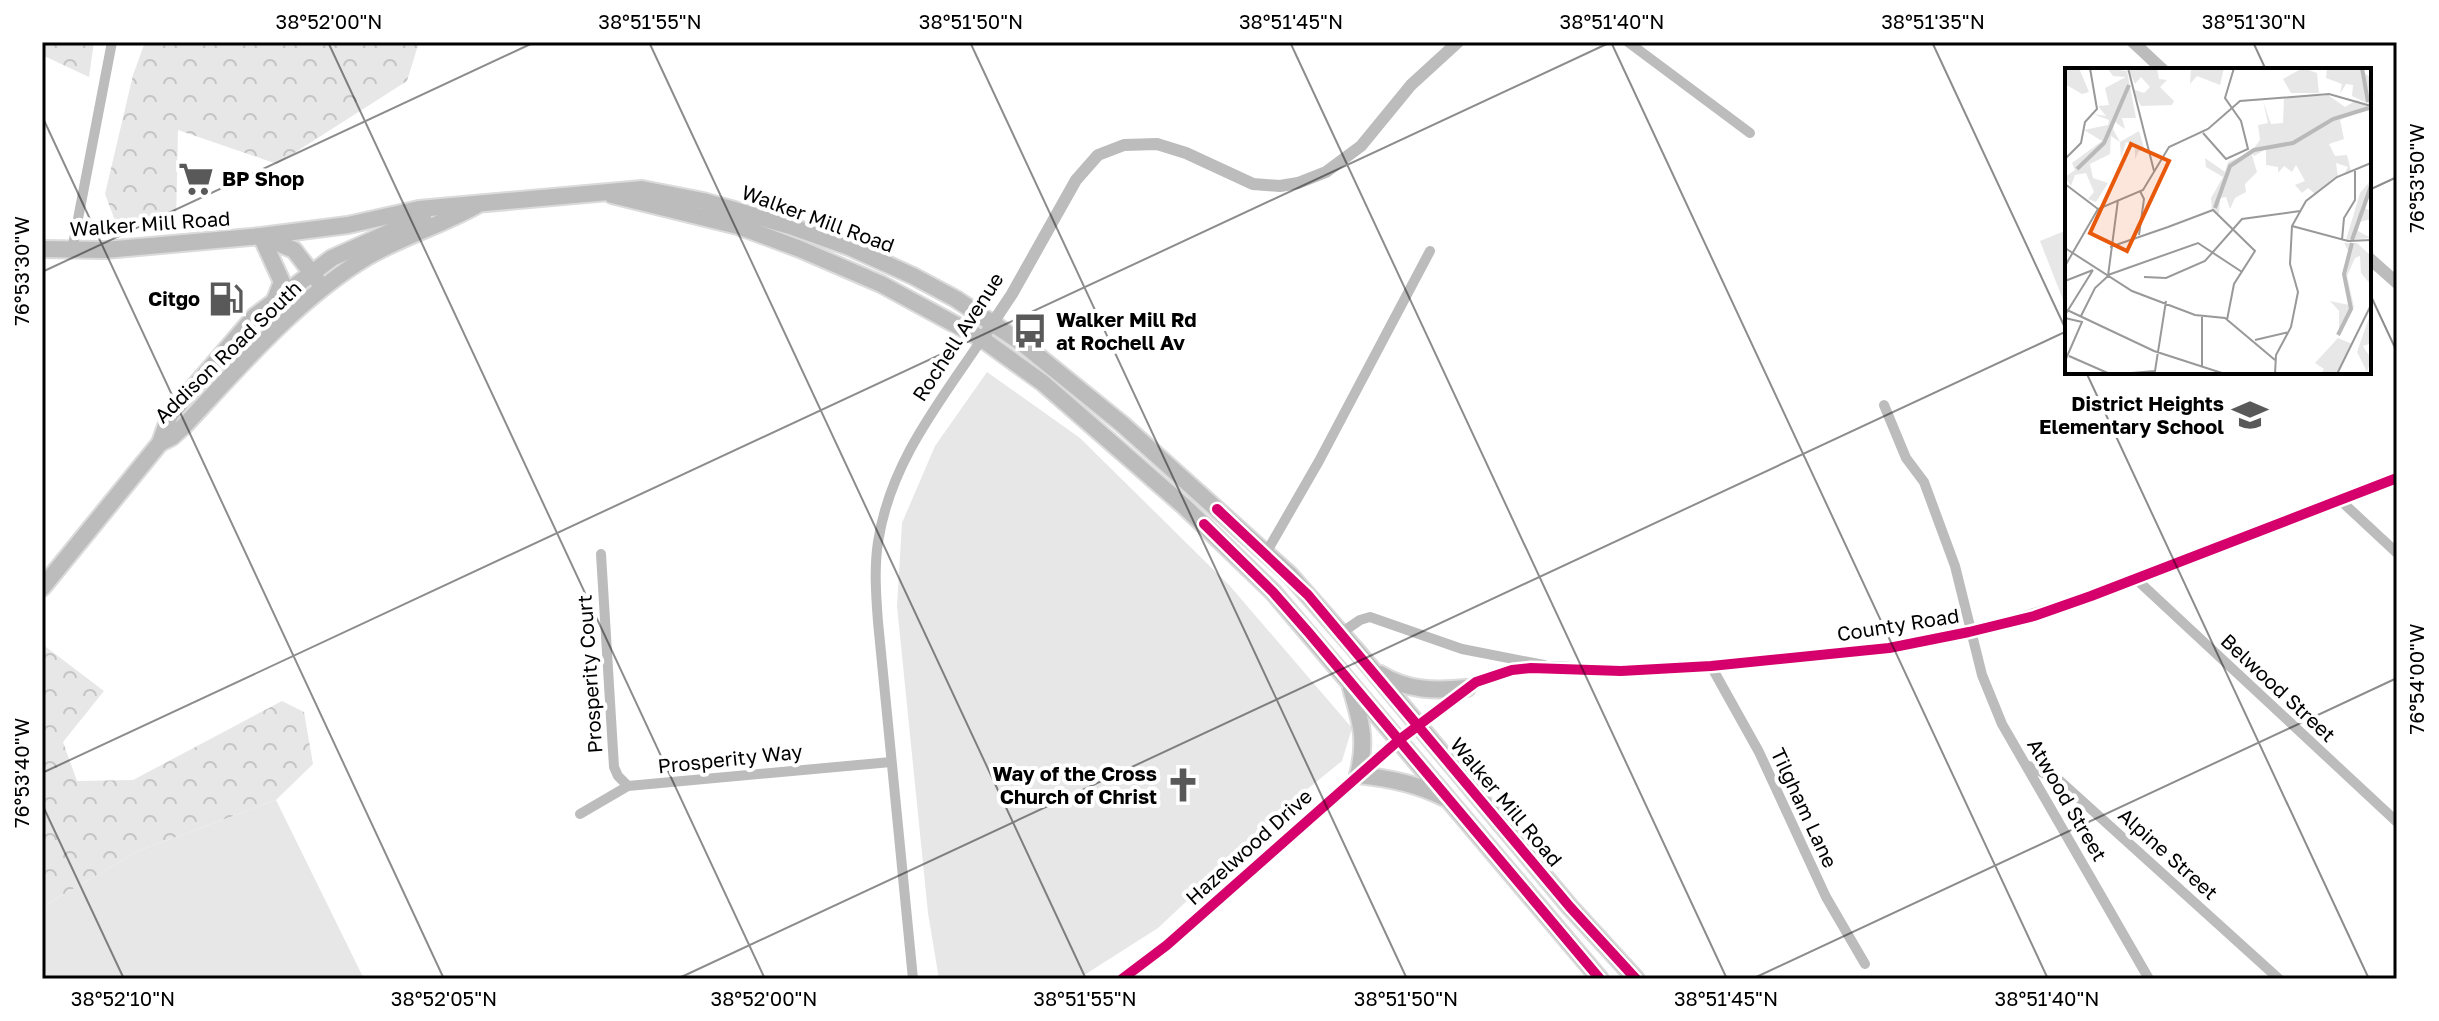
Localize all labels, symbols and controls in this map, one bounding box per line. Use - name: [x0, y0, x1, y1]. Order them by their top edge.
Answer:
- text: 38°52'00"N: [275, 9, 383, 33]
- text: 38°51'55"N: [598, 9, 702, 33]
- text: 38°51'50"N: [919, 9, 1023, 33]
- text: 38°51'45"N: [1239, 9, 1343, 33]
- text: 38°51'40"N: [1560, 9, 1665, 33]
- text: 38°51'35"N: [1881, 9, 1985, 33]
- text: 38°51'30"N: [2202, 9, 2306, 33]
- inset map: [2065, 68, 2371, 374]
- text: 76°53'50"W: [2404, 123, 2428, 233]
- supermarket icon: BP Shop: [177, 160, 215, 198]
- place label: BP Shop: [222, 166, 304, 190]
- street label: Walker Mill Road: [739, 179, 898, 257]
- street label: Walker Mill Road: [69, 205, 231, 241]
- text: 76°53'30"W: [9, 216, 33, 326]
- street label: Rochell Avenue: [907, 268, 1008, 405]
- street label: Addison Road South: [149, 275, 306, 427]
- fuel station icon: Citgo: [207, 280, 245, 318]
- place label: Citgo: [148, 286, 200, 310]
- place label: Walker Mill Rd at Rochell Av: [1056, 307, 1197, 354]
- bus stop icon: Walker Mill Rd at Rochell Av: [1011, 312, 1049, 350]
- place label: District Heights Elementary School: [2039, 391, 2224, 438]
- school or university icon: District Heights Elementary School: [2231, 396, 2269, 434]
- street label: Prosperity Court: [571, 594, 607, 754]
- street label: County Road: [1835, 603, 1961, 646]
- text: 76°54'00"W: [2404, 624, 2428, 734]
- street label: Belwood Street: [2216, 628, 2341, 746]
- text: 76°53'40"W: [9, 718, 33, 828]
- street label: Walker Mill Road: [1446, 732, 1568, 871]
- street label: Atwood Street: [2023, 734, 2113, 865]
- street label: Prosperity Way: [656, 738, 803, 778]
- street label: Tilgham Lane: [1767, 744, 1843, 871]
- place label: Way of the Cross Church of Christ: [993, 761, 1157, 808]
- church icon: Way of the Cross Church of Christ: [1164, 766, 1202, 804]
- street label: Hazelwood Drive: [1180, 783, 1316, 909]
- street label: Alpine Street: [2114, 802, 2223, 904]
- text: 38°52'10"N: [71, 986, 175, 1010]
- text: 38°52'05"N: [391, 986, 497, 1010]
- text: 38°52'00"N: [710, 986, 818, 1010]
- text: 38°51'55"N: [1033, 986, 1137, 1010]
- text: 38°51'50"N: [1354, 986, 1458, 1010]
- text: 38°51'45"N: [1674, 986, 1778, 1010]
- text: 38°51'40"N: [1995, 986, 2100, 1010]

